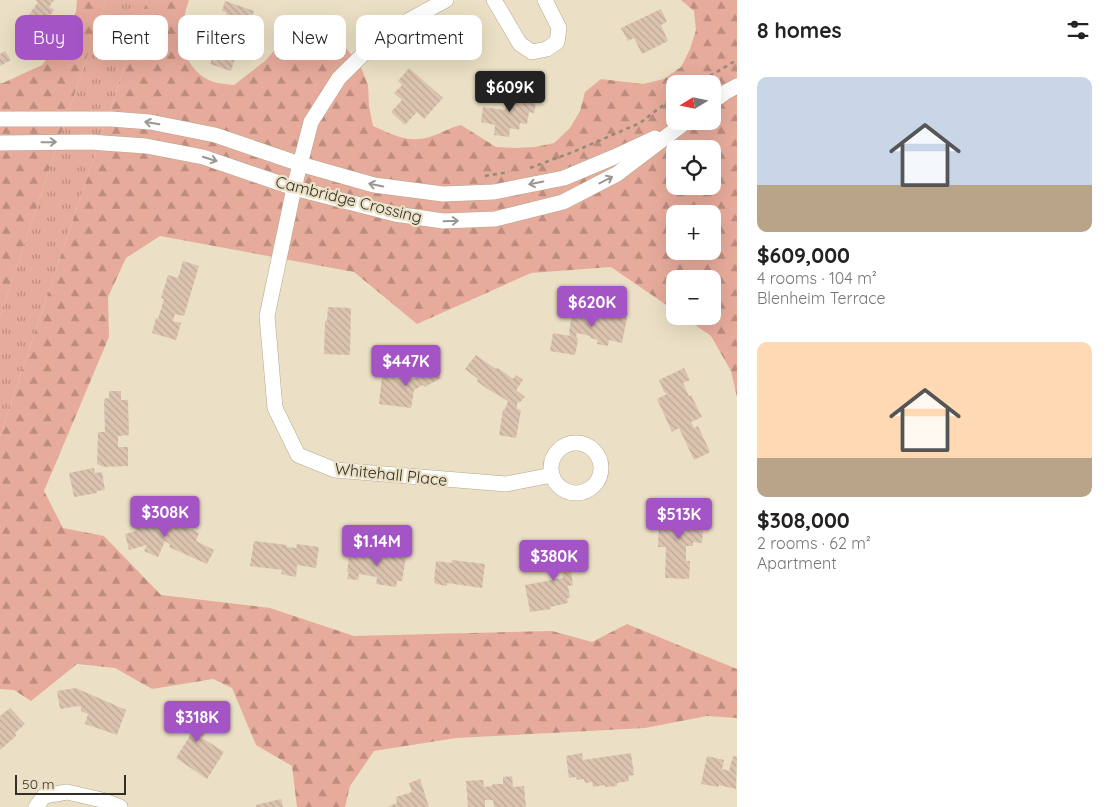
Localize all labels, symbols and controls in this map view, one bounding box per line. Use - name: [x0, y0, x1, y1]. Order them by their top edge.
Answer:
- chip: Buy: [15, 15, 83, 60]
- chip: Rent: [93, 15, 168, 60]
- chip: Filters: [178, 15, 264, 60]
- chip: New: [274, 15, 346, 60]
- chip: Apartment: [356, 15, 482, 60]
- icon: filters: [1064, 16, 1092, 44]
- text: 8 homes: [757, 17, 842, 43]
- pin: $609K: [475, 70, 545, 113]
- north arrow: [666, 75, 721, 130]
- map controls: [666, 75, 721, 325]
- text: $609K: [486, 77, 534, 97]
- icon: home: [880, 110, 970, 200]
- one-way arrow: [144, 117, 160, 127]
- one-way arrow: [40, 137, 56, 147]
- button: locate: [666, 140, 721, 195]
- one-way arrow: [201, 155, 217, 165]
- street label: Cambridge Crossing: [274, 171, 424, 227]
- one-way arrow: [598, 175, 613, 184]
- one-way arrow: [368, 179, 384, 189]
- one-way arrow: [529, 179, 545, 189]
- button: +: [666, 205, 721, 260]
- one-way arrow: [443, 216, 459, 225]
- text: $609,000: [757, 242, 850, 268]
- text: 4 rooms · 104 m²: [757, 268, 877, 288]
- button: −: [666, 270, 721, 325]
- pin: $620K: [557, 286, 627, 328]
- text: Blenheim Terrace: [757, 288, 886, 308]
- text: $620K: [568, 292, 616, 312]
- pin: $447K: [371, 344, 441, 387]
- text: $447K: [382, 351, 430, 371]
- icon: home: [880, 375, 970, 465]
- street label: Whitehall Place: [334, 458, 448, 490]
- pin: $308K: [130, 496, 200, 538]
- pin: $513K: [644, 498, 714, 540]
- text: $308K: [141, 502, 189, 522]
- text: $513K: [657, 504, 701, 524]
- text: $308,000: [757, 507, 850, 533]
- pin: $1.14M: [336, 524, 418, 567]
- text: $1.14M: [353, 531, 401, 551]
- text: 2 rooms · 62 m²: [757, 533, 871, 553]
- pin: $380K: [519, 540, 589, 582]
- text: $380K: [530, 546, 578, 566]
- text: Apartment: [757, 553, 837, 573]
- pin: $318K: [162, 700, 232, 743]
- text: $318K: [175, 707, 219, 727]
- scale bar: [15, 772, 126, 795]
- text: 50 m: [22, 775, 55, 793]

